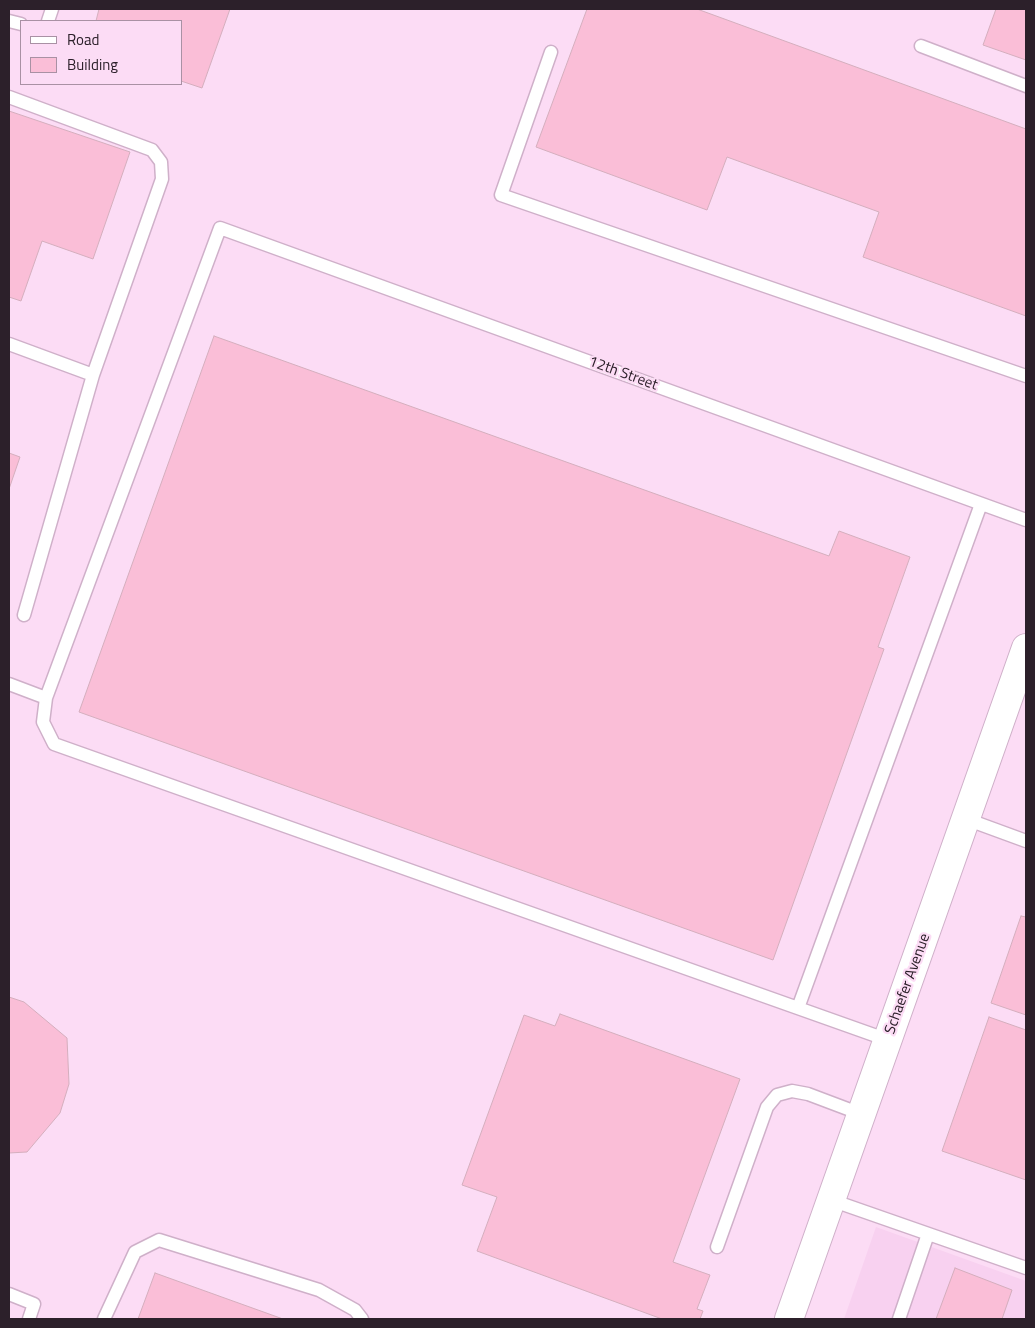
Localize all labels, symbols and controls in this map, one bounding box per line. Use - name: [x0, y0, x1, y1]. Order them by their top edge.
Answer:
- legend: [20, 20, 182, 85]
- text: Road: [67, 28, 99, 51]
- text: Building: [67, 53, 118, 76]
- street label: 12th Street: [586, 353, 660, 395]
- street label: Schaefer Avenue: [881, 931, 935, 1037]

